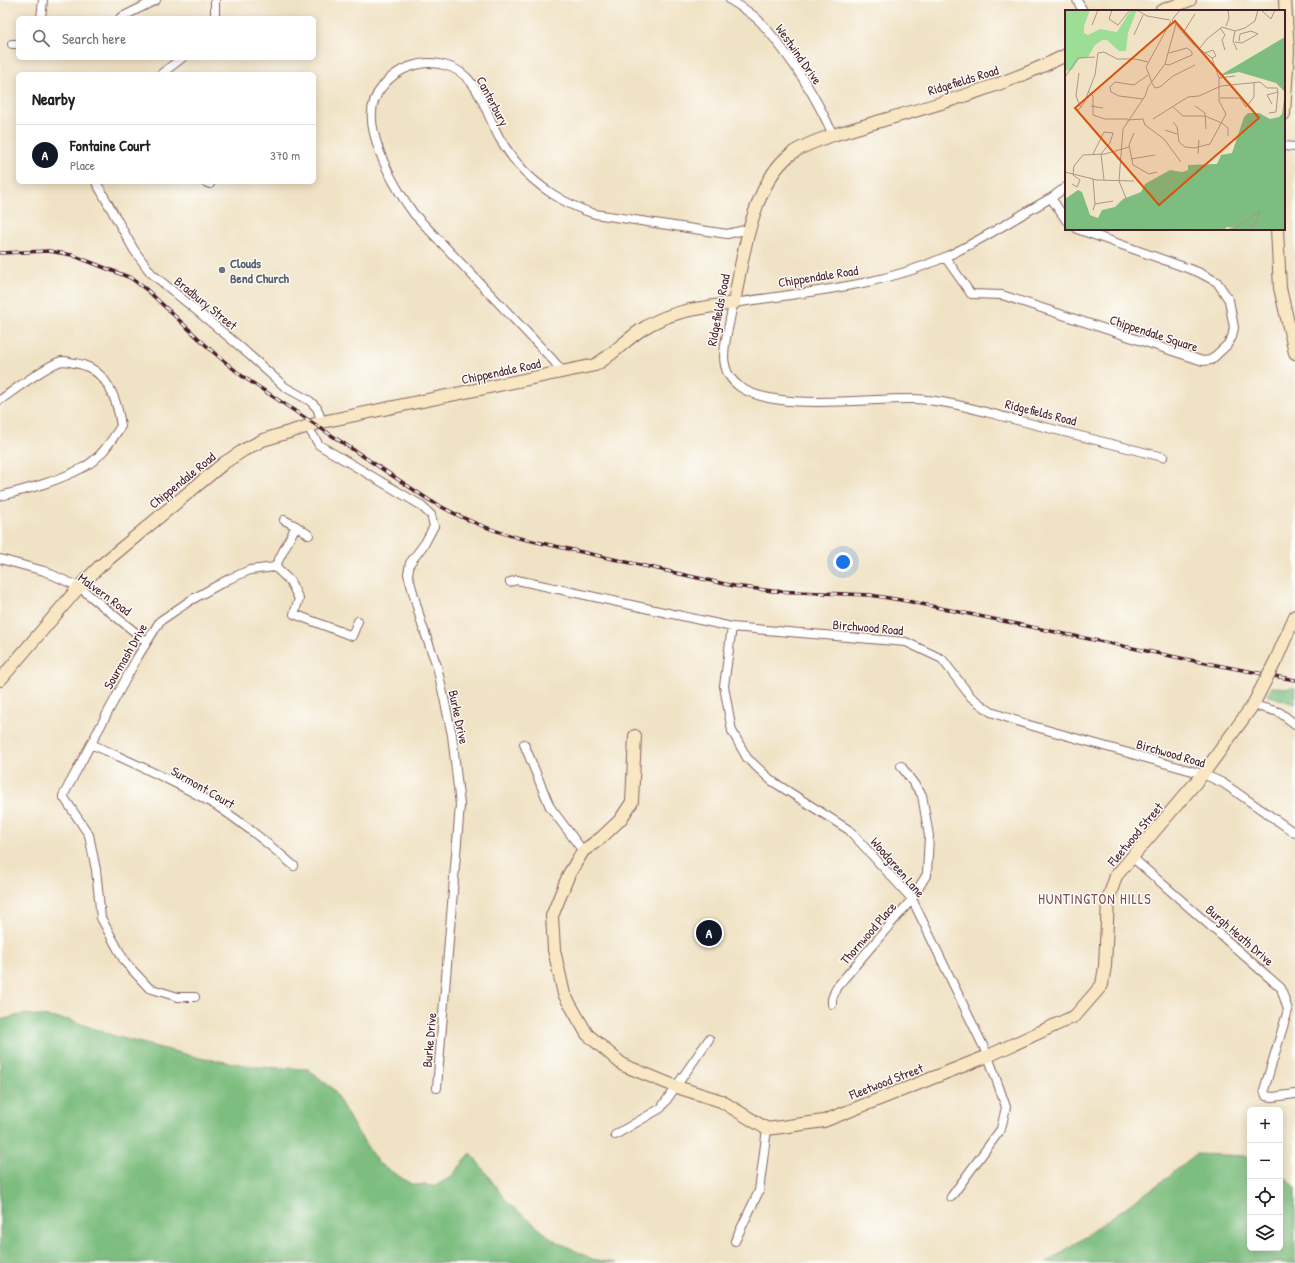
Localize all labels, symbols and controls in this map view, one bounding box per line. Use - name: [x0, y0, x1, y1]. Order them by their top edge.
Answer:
- inset map: [1065, 10, 1285, 230]
- search box: [16, 16, 316, 60]
- street label: Westwind Drive: [772, 20, 826, 88]
- icon: search: [30, 27, 52, 49]
- text: Search here: [62, 28, 126, 49]
- street label: Ridgefields Road: [925, 61, 1001, 99]
- street label: Canterbury: [472, 73, 514, 129]
- text: Nearby: [32, 87, 75, 110]
- text: Fontaine Court: [70, 135, 150, 156]
- text: A: [42, 146, 48, 164]
- text: 370 m: [270, 146, 300, 164]
- text: Place: [70, 156, 95, 174]
- place label: Clouds Bend Church: [230, 254, 290, 287]
- street label: Chippendale Road: [777, 261, 859, 291]
- marker: Clouds Bend Church: [217, 265, 227, 275]
- street label: Bradbury Street: [171, 272, 242, 334]
- street label: Ridgefields Road: [702, 272, 734, 348]
- street label: Chippendale Square: [1107, 310, 1201, 356]
- street label: Chippendale Road: [460, 354, 542, 388]
- street label: Ridgefields Road: [1003, 394, 1079, 430]
- street label: Chippendale Road: [145, 448, 219, 512]
- your location: [833, 552, 853, 572]
- street label: Malvern Road: [75, 569, 135, 619]
- street label: Birchwood Road: [832, 615, 904, 639]
- street label: Sourmash Drive: [99, 620, 151, 692]
- street label: Burke Drive: [444, 688, 474, 746]
- street label: Birchwood Road: [1134, 735, 1208, 771]
- street label: Surmont Court: [168, 762, 239, 813]
- street label: Fleetwood Street: [1102, 798, 1167, 870]
- street label: Woodgreen Lane: [867, 833, 929, 901]
- district label: HUNTINGTON HILLS: [1038, 889, 1152, 908]
- street label: Thornwood Place: [836, 898, 900, 968]
- street label: Burgh Heath Drive: [1202, 900, 1278, 970]
- pin: A: [696, 918, 722, 948]
- street label: Burke Drive: [418, 1012, 440, 1068]
- street label: Fleetwood Street: [845, 1058, 926, 1104]
- map controls: [1247, 1107, 1283, 1251]
- button: +: [1247, 1107, 1283, 1143]
- button: −: [1247, 1143, 1283, 1179]
- button: locate: [1247, 1179, 1283, 1215]
- button: layers: [1247, 1215, 1283, 1251]

